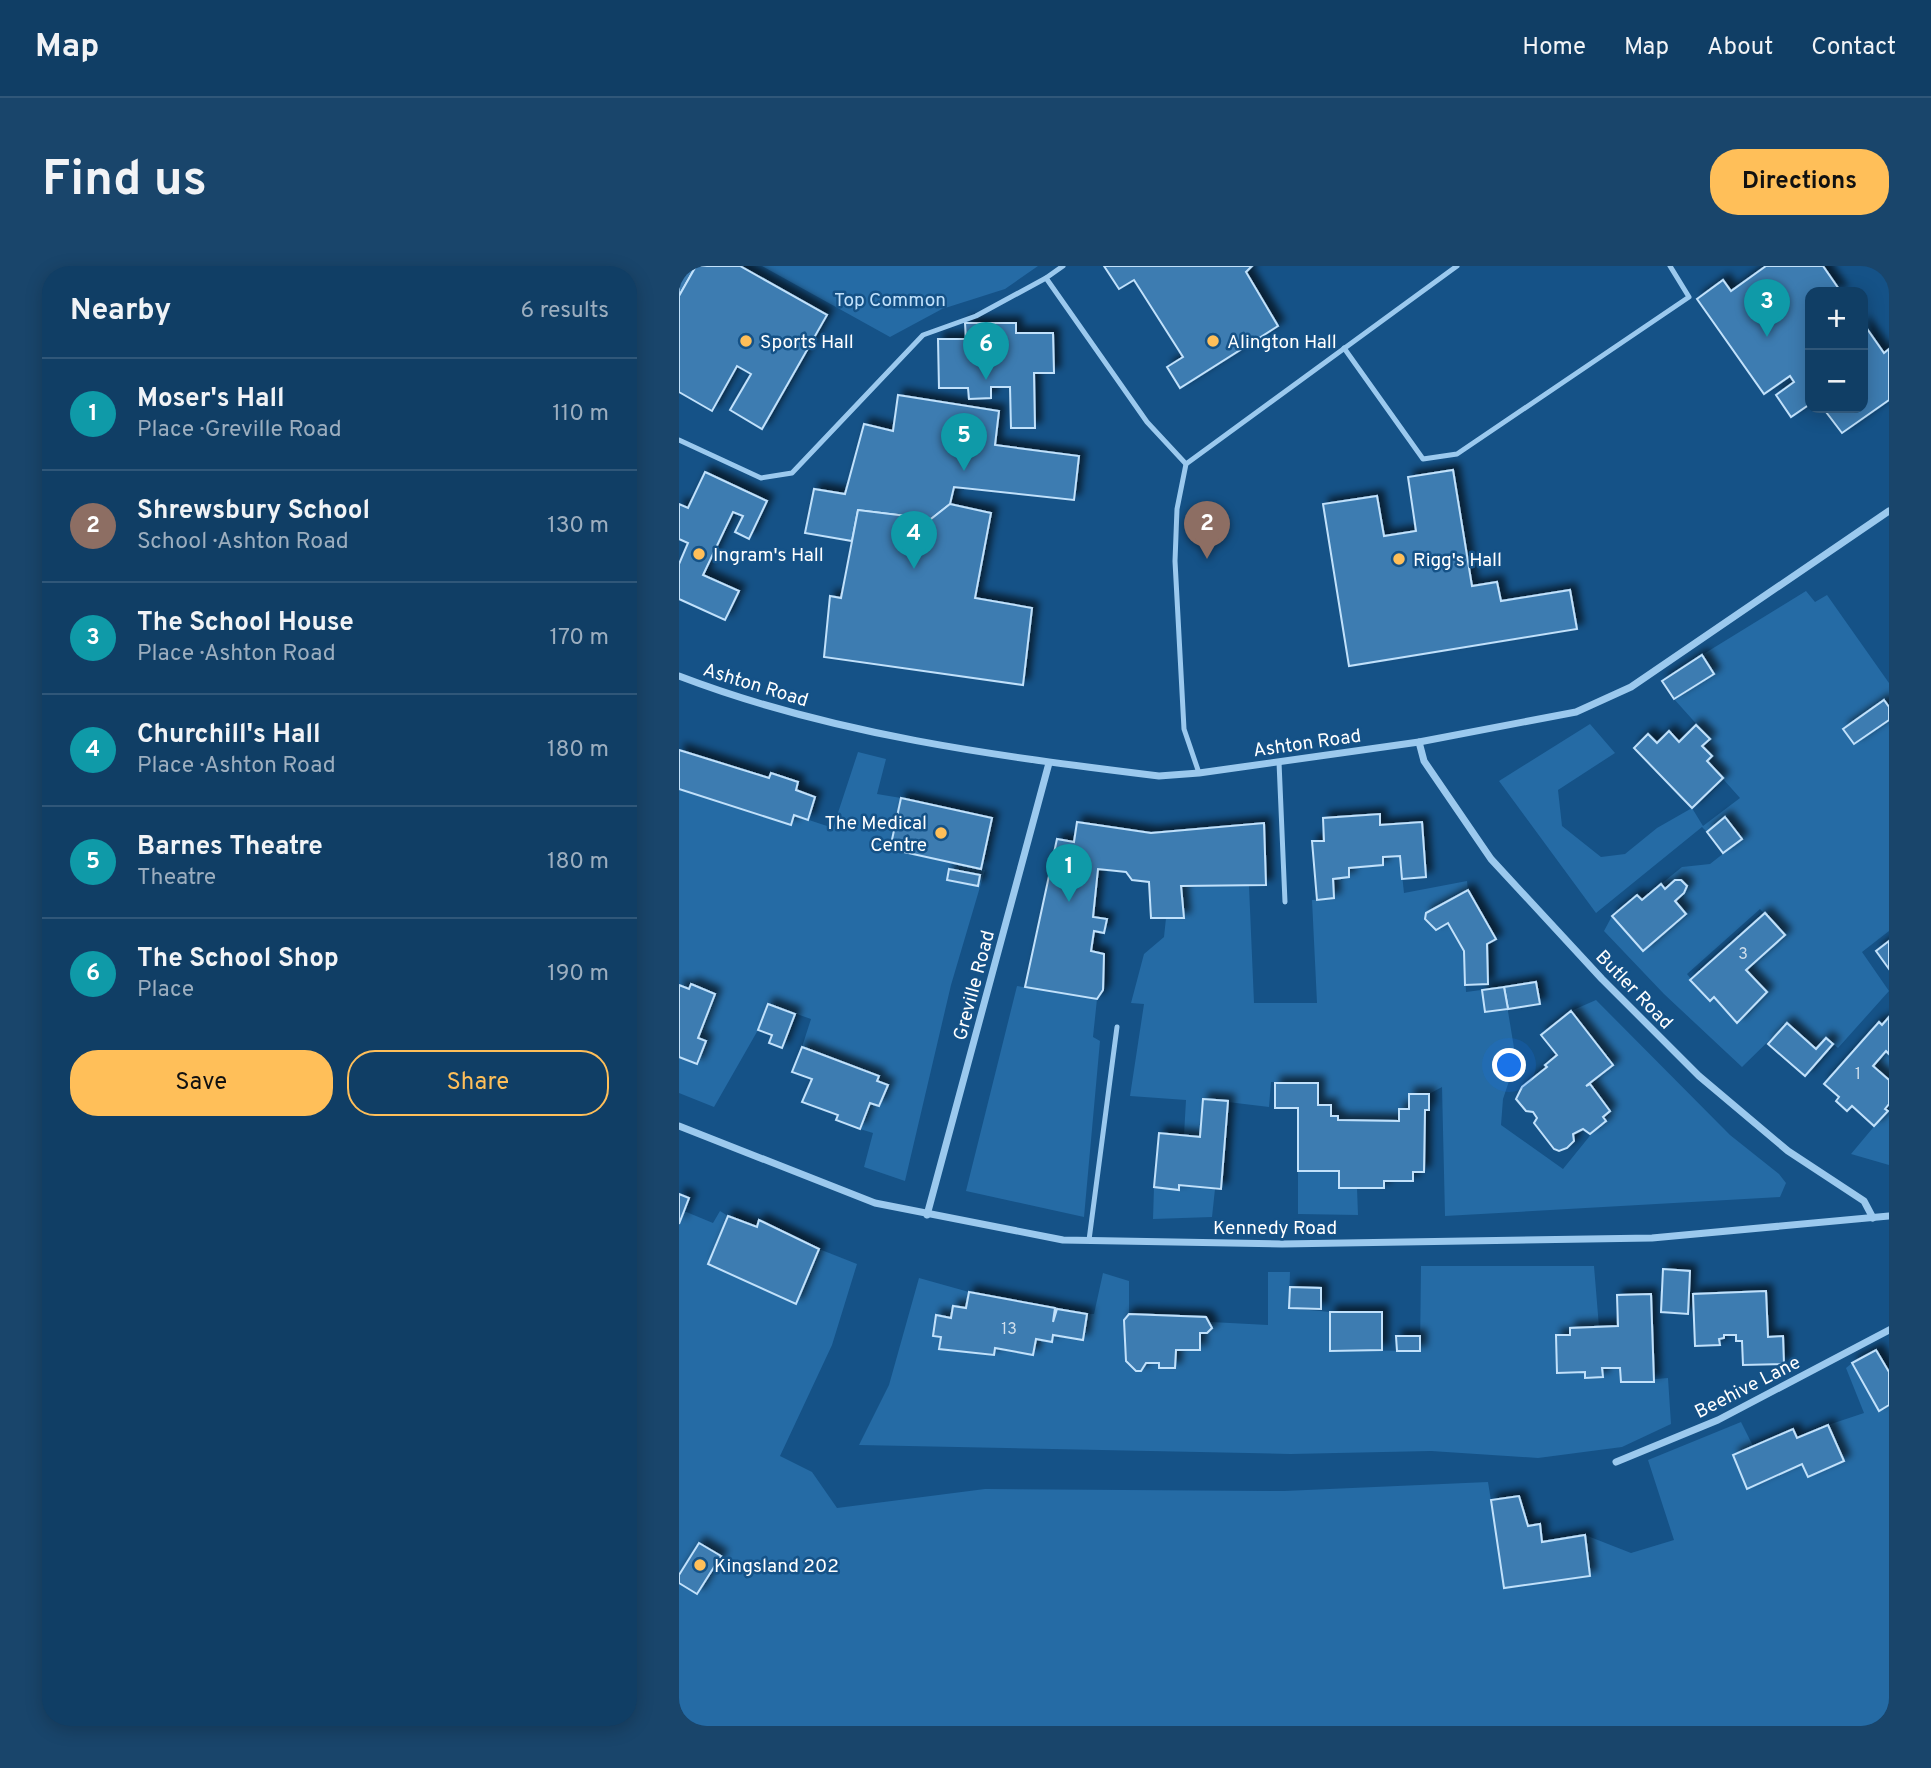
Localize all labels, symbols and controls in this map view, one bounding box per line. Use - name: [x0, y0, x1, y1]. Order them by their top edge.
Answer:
- text: Map: [35, 27, 99, 69]
- text: Home: [1522, 33, 1586, 63]
- text: Map: [1624, 33, 1669, 63]
- text: About: [1707, 33, 1773, 63]
- text: Contact: [1811, 33, 1896, 63]
- button: Directions: [1710, 149, 1889, 215]
- text: Find us: [42, 151, 207, 213]
- pin: 3: [1744, 279, 1790, 337]
- map controls: [1805, 287, 1868, 413]
- button: +: [1805, 287, 1868, 350]
- park label: Top Common: [834, 289, 946, 313]
- text: Nearby: [70, 293, 171, 330]
- text: 6 results: [521, 297, 609, 326]
- pin: 6: [963, 322, 1009, 380]
- place label: Sports Hall: [760, 331, 854, 355]
- place label: Alington Hall: [1227, 331, 1337, 355]
- marker: Sports Hall: [738, 333, 754, 349]
- marker: Alington Hall: [1205, 333, 1221, 349]
- button: −: [1805, 350, 1868, 413]
- text: Moser's Hall: [137, 383, 285, 416]
- text: 1: [88, 400, 98, 429]
- text: 110 m: [552, 400, 609, 429]
- pin: 5: [941, 413, 987, 471]
- text: Place · Greville Road: [137, 416, 342, 445]
- text: Shrewsbury School: [137, 495, 370, 528]
- pin: 2: [1184, 501, 1230, 559]
- pin: 4: [891, 511, 937, 569]
- text: 2: [86, 512, 100, 541]
- text: 130 m: [547, 512, 609, 541]
- text: School · Ashton Road: [137, 528, 349, 557]
- place label: Ingram's Hall: [713, 544, 824, 568]
- marker: Ingram's Hall: [691, 546, 707, 562]
- place label: Rigg's Hall: [1413, 549, 1502, 573]
- marker: Rigg's Hall: [1391, 551, 1407, 567]
- text: The School House: [137, 607, 354, 640]
- text: 3: [86, 624, 100, 653]
- text: 170 m: [550, 624, 609, 653]
- text: Place · Ashton Road: [137, 640, 336, 669]
- street label: Ashton Road: [700, 659, 811, 713]
- text: Churchill's Hall: [137, 719, 321, 752]
- street label: Ashton Road: [1252, 725, 1363, 763]
- text: 4: [86, 736, 100, 765]
- text: 180 m: [547, 736, 609, 765]
- text: Place · Ashton Road: [137, 752, 336, 781]
- place label: The Medical Centre: [825, 812, 927, 858]
- marker: The Medical Centre: [933, 825, 949, 841]
- text: Barnes Theatre: [137, 831, 323, 864]
- pin: 1: [1046, 844, 1092, 902]
- text: 5: [86, 848, 100, 877]
- text: 180 m: [547, 848, 609, 877]
- text: Theatre: [137, 864, 216, 893]
- street label: Greville Road: [949, 928, 1001, 1043]
- text: The School Shop: [137, 943, 339, 976]
- house number: 3: [1738, 945, 1748, 965]
- street label: Butler Road: [1590, 946, 1677, 1035]
- text: 6: [86, 960, 100, 989]
- text: 190 m: [547, 960, 609, 989]
- text: Place: [137, 976, 194, 1005]
- your location: [1492, 1048, 1526, 1082]
- button: Save: [70, 1050, 333, 1116]
- button: Share: [347, 1050, 609, 1116]
- house number: 1: [1855, 1065, 1861, 1085]
- street label: Kennedy Road: [1213, 1217, 1337, 1241]
- house number: 13: [1001, 1320, 1017, 1340]
- street label: Beehive Lane: [1691, 1351, 1805, 1425]
- place label: Kingsland 202: [714, 1555, 839, 1579]
- marker: Kingsland 202: [692, 1557, 708, 1573]

